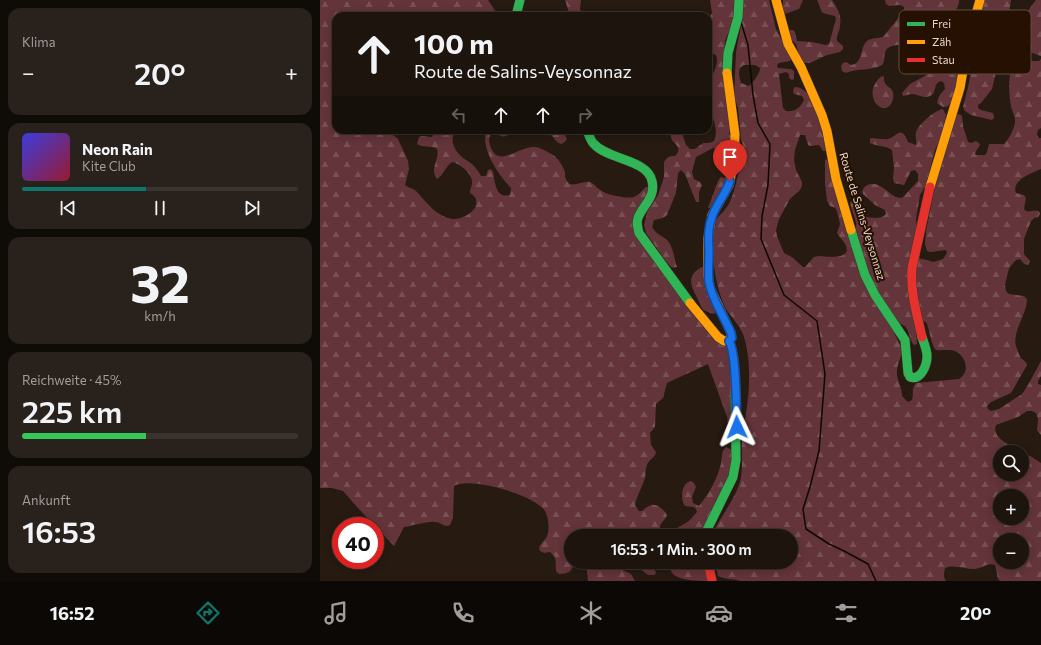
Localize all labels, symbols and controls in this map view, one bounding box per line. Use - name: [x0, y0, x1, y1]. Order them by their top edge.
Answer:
- legend: [899, 10, 1031, 74]
- text: Frei: [932, 17, 951, 30]
- text: 100 m: [414, 26, 494, 60]
- icon: ahead: [348, 28, 400, 80]
- text: Klima: [22, 34, 56, 50]
- text: Zäh: [932, 35, 951, 48]
- text: Stau: [932, 53, 955, 66]
- text: 20°: [134, 54, 185, 91]
- text: −: [22, 59, 35, 86]
- text: +: [285, 59, 298, 86]
- text: Route de Salins-Veysonnaz: [414, 60, 632, 82]
- icon: left: [448, 104, 470, 126]
- icon: ahead: [490, 104, 512, 126]
- icon: ahead: [532, 104, 554, 126]
- icon: right: [574, 104, 596, 126]
- text: Neon Rain: [82, 140, 153, 158]
- pin: [713, 140, 747, 181]
- icon: arrive: [719, 146, 741, 168]
- street label: Route de Salins-Veysonnaz: [837, 150, 889, 282]
- text: Kite Club: [82, 158, 136, 174]
- icon: previous: [57, 197, 79, 219]
- icon: pause: [149, 197, 171, 219]
- icon: next: [241, 197, 263, 219]
- text: 32: [130, 250, 190, 314]
- text: km/h: [144, 308, 176, 324]
- text: Reichweite · 45%: [22, 372, 121, 388]
- text: 225 km: [22, 392, 122, 429]
- position arrow: [716, 406, 758, 448]
- map controls: [993, 445, 1029, 569]
- button: search: [993, 445, 1029, 481]
- button: +: [993, 489, 1029, 525]
- text: Ankunft: [22, 492, 71, 508]
- text: 16:53: [22, 512, 96, 549]
- speed limit sign: 40: [332, 517, 384, 569]
- button: −: [993, 533, 1029, 569]
- text: 16:53 · 1 Min. · 300 m: [610, 540, 752, 558]
- icon: directions: [194, 599, 222, 627]
- icon: music: [322, 599, 350, 627]
- icon: phone: [449, 599, 477, 627]
- icon: climate: [577, 599, 605, 627]
- icon: car: [705, 599, 733, 627]
- icon: filters: [832, 599, 860, 627]
- text: 16:52: [50, 602, 95, 624]
- text: 20°: [960, 602, 991, 624]

